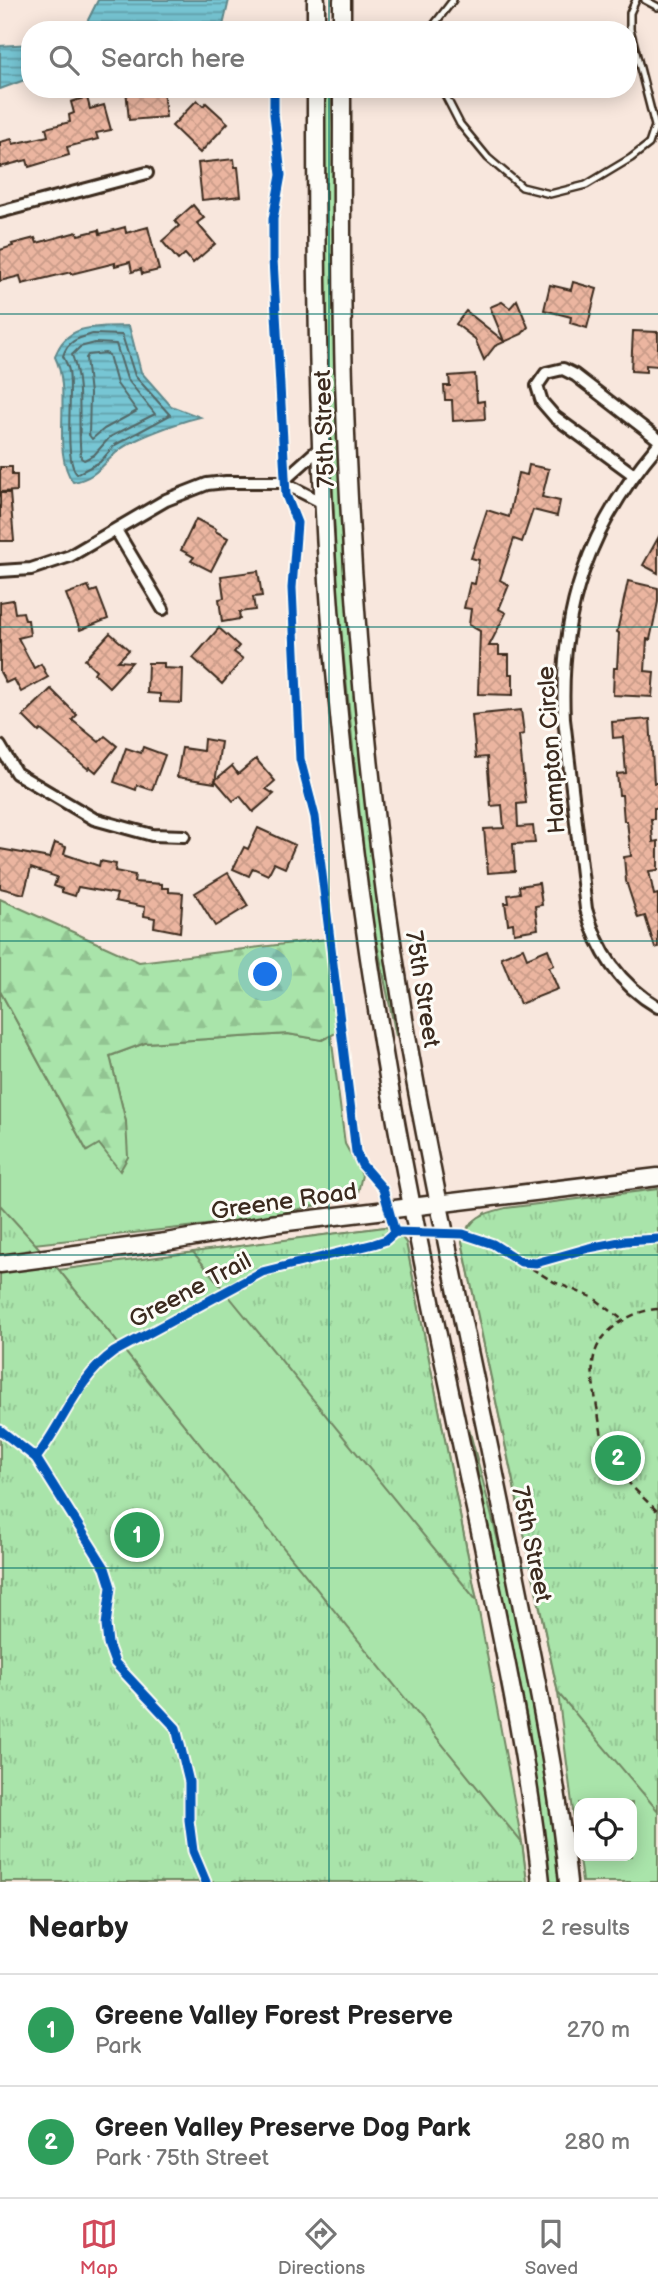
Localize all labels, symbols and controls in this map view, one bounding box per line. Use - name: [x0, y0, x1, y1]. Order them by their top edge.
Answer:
- search box: [21, 21, 637, 98]
- icon: search: [45, 41, 83, 79]
- text: Search here: [101, 44, 245, 75]
- street label: 75th Street: [308, 369, 341, 488]
- street label: Hampton Circle: [531, 665, 572, 835]
- street label: 75th Street: [399, 928, 446, 1050]
- your location: [248, 957, 282, 991]
- street label: Greene Road: [209, 1177, 359, 1226]
- street label: Greene Trail: [124, 1246, 256, 1335]
- pin: 2: [595, 1432, 641, 1484]
- street label: 75th Street: [505, 1483, 558, 1605]
- pin: 1: [114, 1509, 160, 1561]
- map controls: [574, 1798, 637, 1861]
- button: locate: [574, 1798, 637, 1861]
- text: Nearby: [28, 1910, 128, 1946]
- text: 2 results: [541, 1914, 630, 1942]
- text: Greene Valley Forest Preserve: [95, 2001, 453, 2032]
- text: 1: [46, 2016, 56, 2044]
- text: 270 m: [566, 2016, 630, 2044]
- text: Park: [95, 2032, 141, 2060]
- text: Green Valley Preserve Dog Park: [95, 2113, 471, 2144]
- text: 2: [44, 2128, 58, 2156]
- text: 280 m: [564, 2128, 630, 2156]
- text: Park · 75th Street: [95, 2144, 269, 2172]
- tab: Map: [80, 2215, 118, 2280]
- tab: Directions: [278, 2215, 365, 2280]
- tab: Saved: [525, 2215, 578, 2280]

